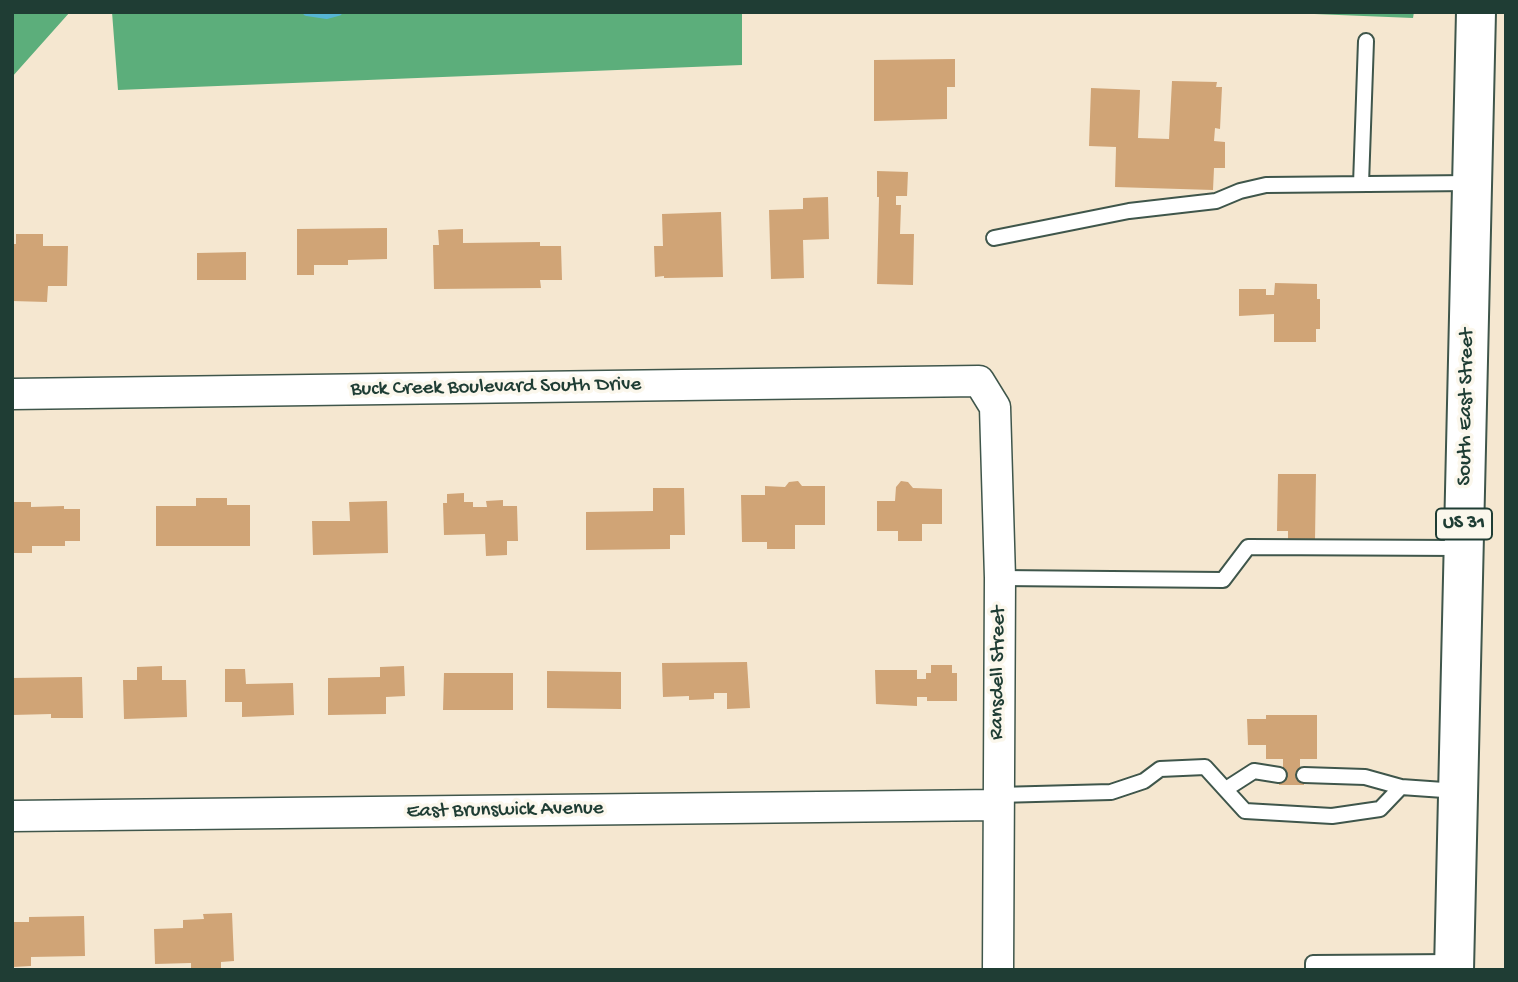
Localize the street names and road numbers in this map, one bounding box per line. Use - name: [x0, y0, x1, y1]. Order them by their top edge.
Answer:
- street label: South East Street: [1453, 328, 1481, 486]
- street label: Buck Creek Boulevard South Drive: [351, 373, 641, 403]
- road number: US 31: [1436, 509, 1492, 540]
- street label: Ransdell Street: [985, 606, 1013, 740]
- street label: East Brunswick Avenue: [406, 797, 604, 825]

